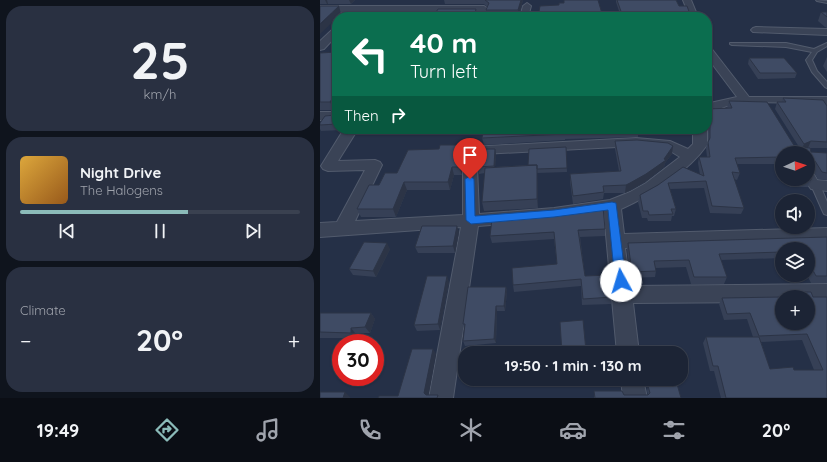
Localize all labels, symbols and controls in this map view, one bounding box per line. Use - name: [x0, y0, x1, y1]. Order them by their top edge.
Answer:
- text: 40 m: [410, 25, 477, 60]
- text: 25: [130, 27, 190, 92]
- icon: left: [344, 28, 396, 80]
- text: Turn left: [410, 60, 478, 83]
- text: km/h: [144, 86, 176, 102]
- icon: right: [387, 104, 409, 126]
- text: Then: [344, 106, 379, 125]
- pin: [453, 138, 487, 179]
- icon: arrive: [459, 144, 481, 166]
- north arrow: [775, 146, 815, 186]
- map controls: [775, 146, 815, 330]
- text: Night Drive: [80, 163, 161, 182]
- text: The Halogens: [80, 182, 163, 198]
- button: sound: [775, 194, 815, 234]
- icon: previous: [56, 220, 78, 242]
- icon: pause: [149, 220, 171, 242]
- icon: next: [242, 220, 264, 242]
- button: layers: [775, 242, 815, 282]
- position arrow: [600, 260, 642, 302]
- button: +: [775, 290, 815, 330]
- text: Climate: [20, 302, 66, 318]
- text: 20°: [136, 321, 183, 359]
- text: −: [20, 327, 31, 355]
- text: +: [288, 327, 300, 355]
- speed limit sign: 30: [332, 334, 384, 386]
- text: 19:50 · 1 min · 130 m: [504, 356, 642, 375]
- icon: directions: [153, 416, 181, 444]
- icon: music: [254, 416, 282, 444]
- icon: phone: [356, 416, 384, 444]
- icon: climate: [457, 416, 485, 444]
- icon: car: [559, 416, 587, 444]
- icon: filters: [660, 416, 688, 444]
- text: 19:49: [37, 419, 79, 442]
- text: 20°: [762, 419, 790, 442]

